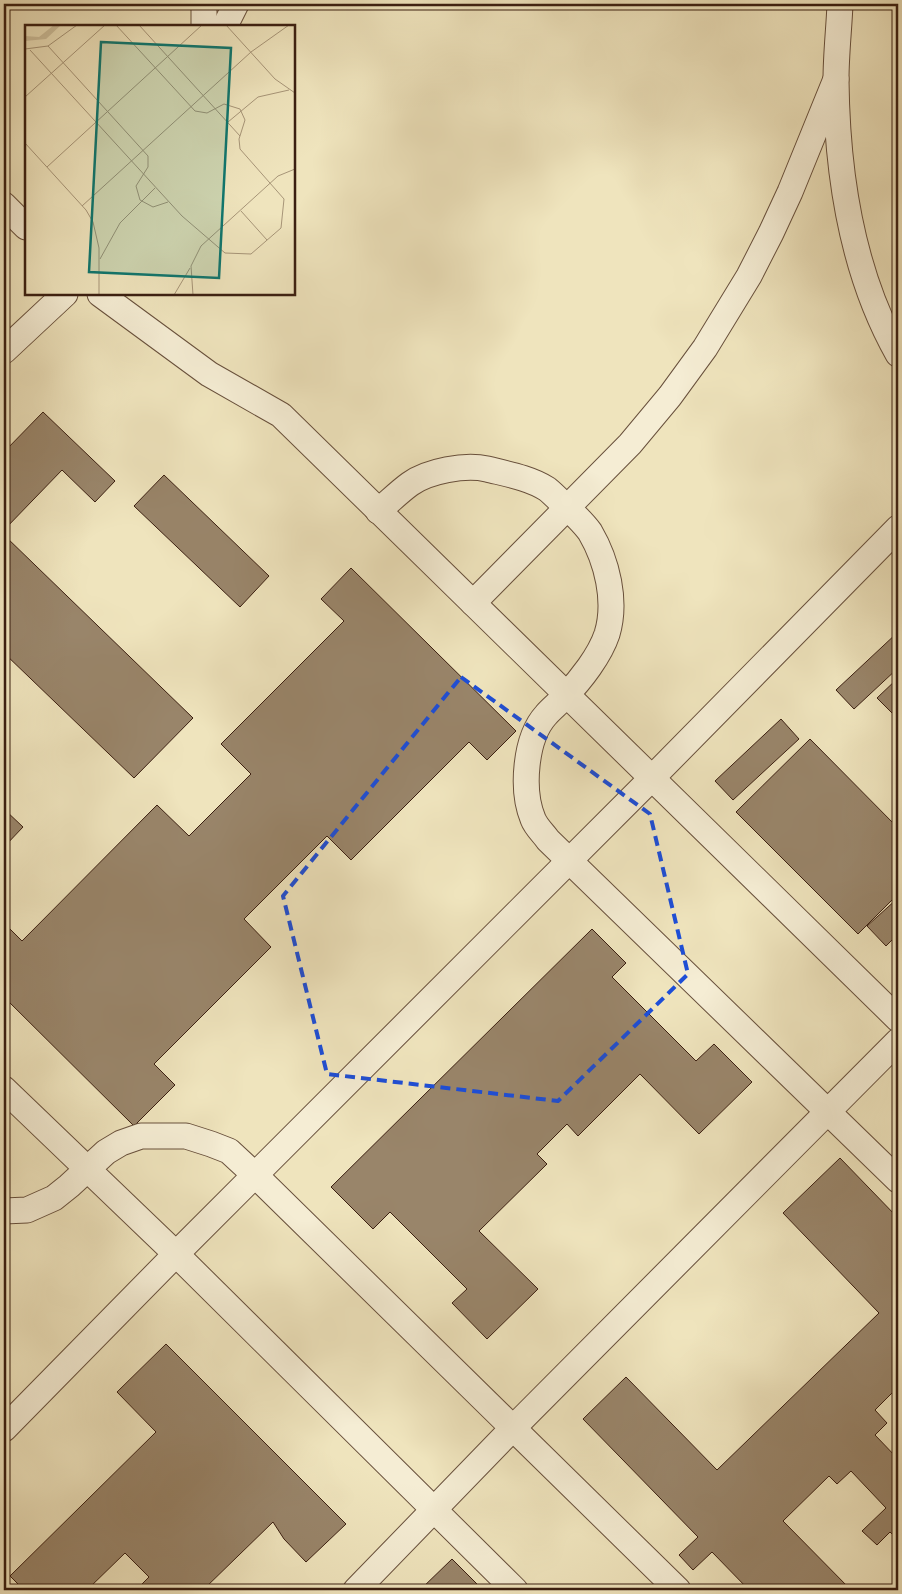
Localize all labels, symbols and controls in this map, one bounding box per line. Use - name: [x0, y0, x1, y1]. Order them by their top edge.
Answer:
- inset map: [25, 25, 295, 295]

